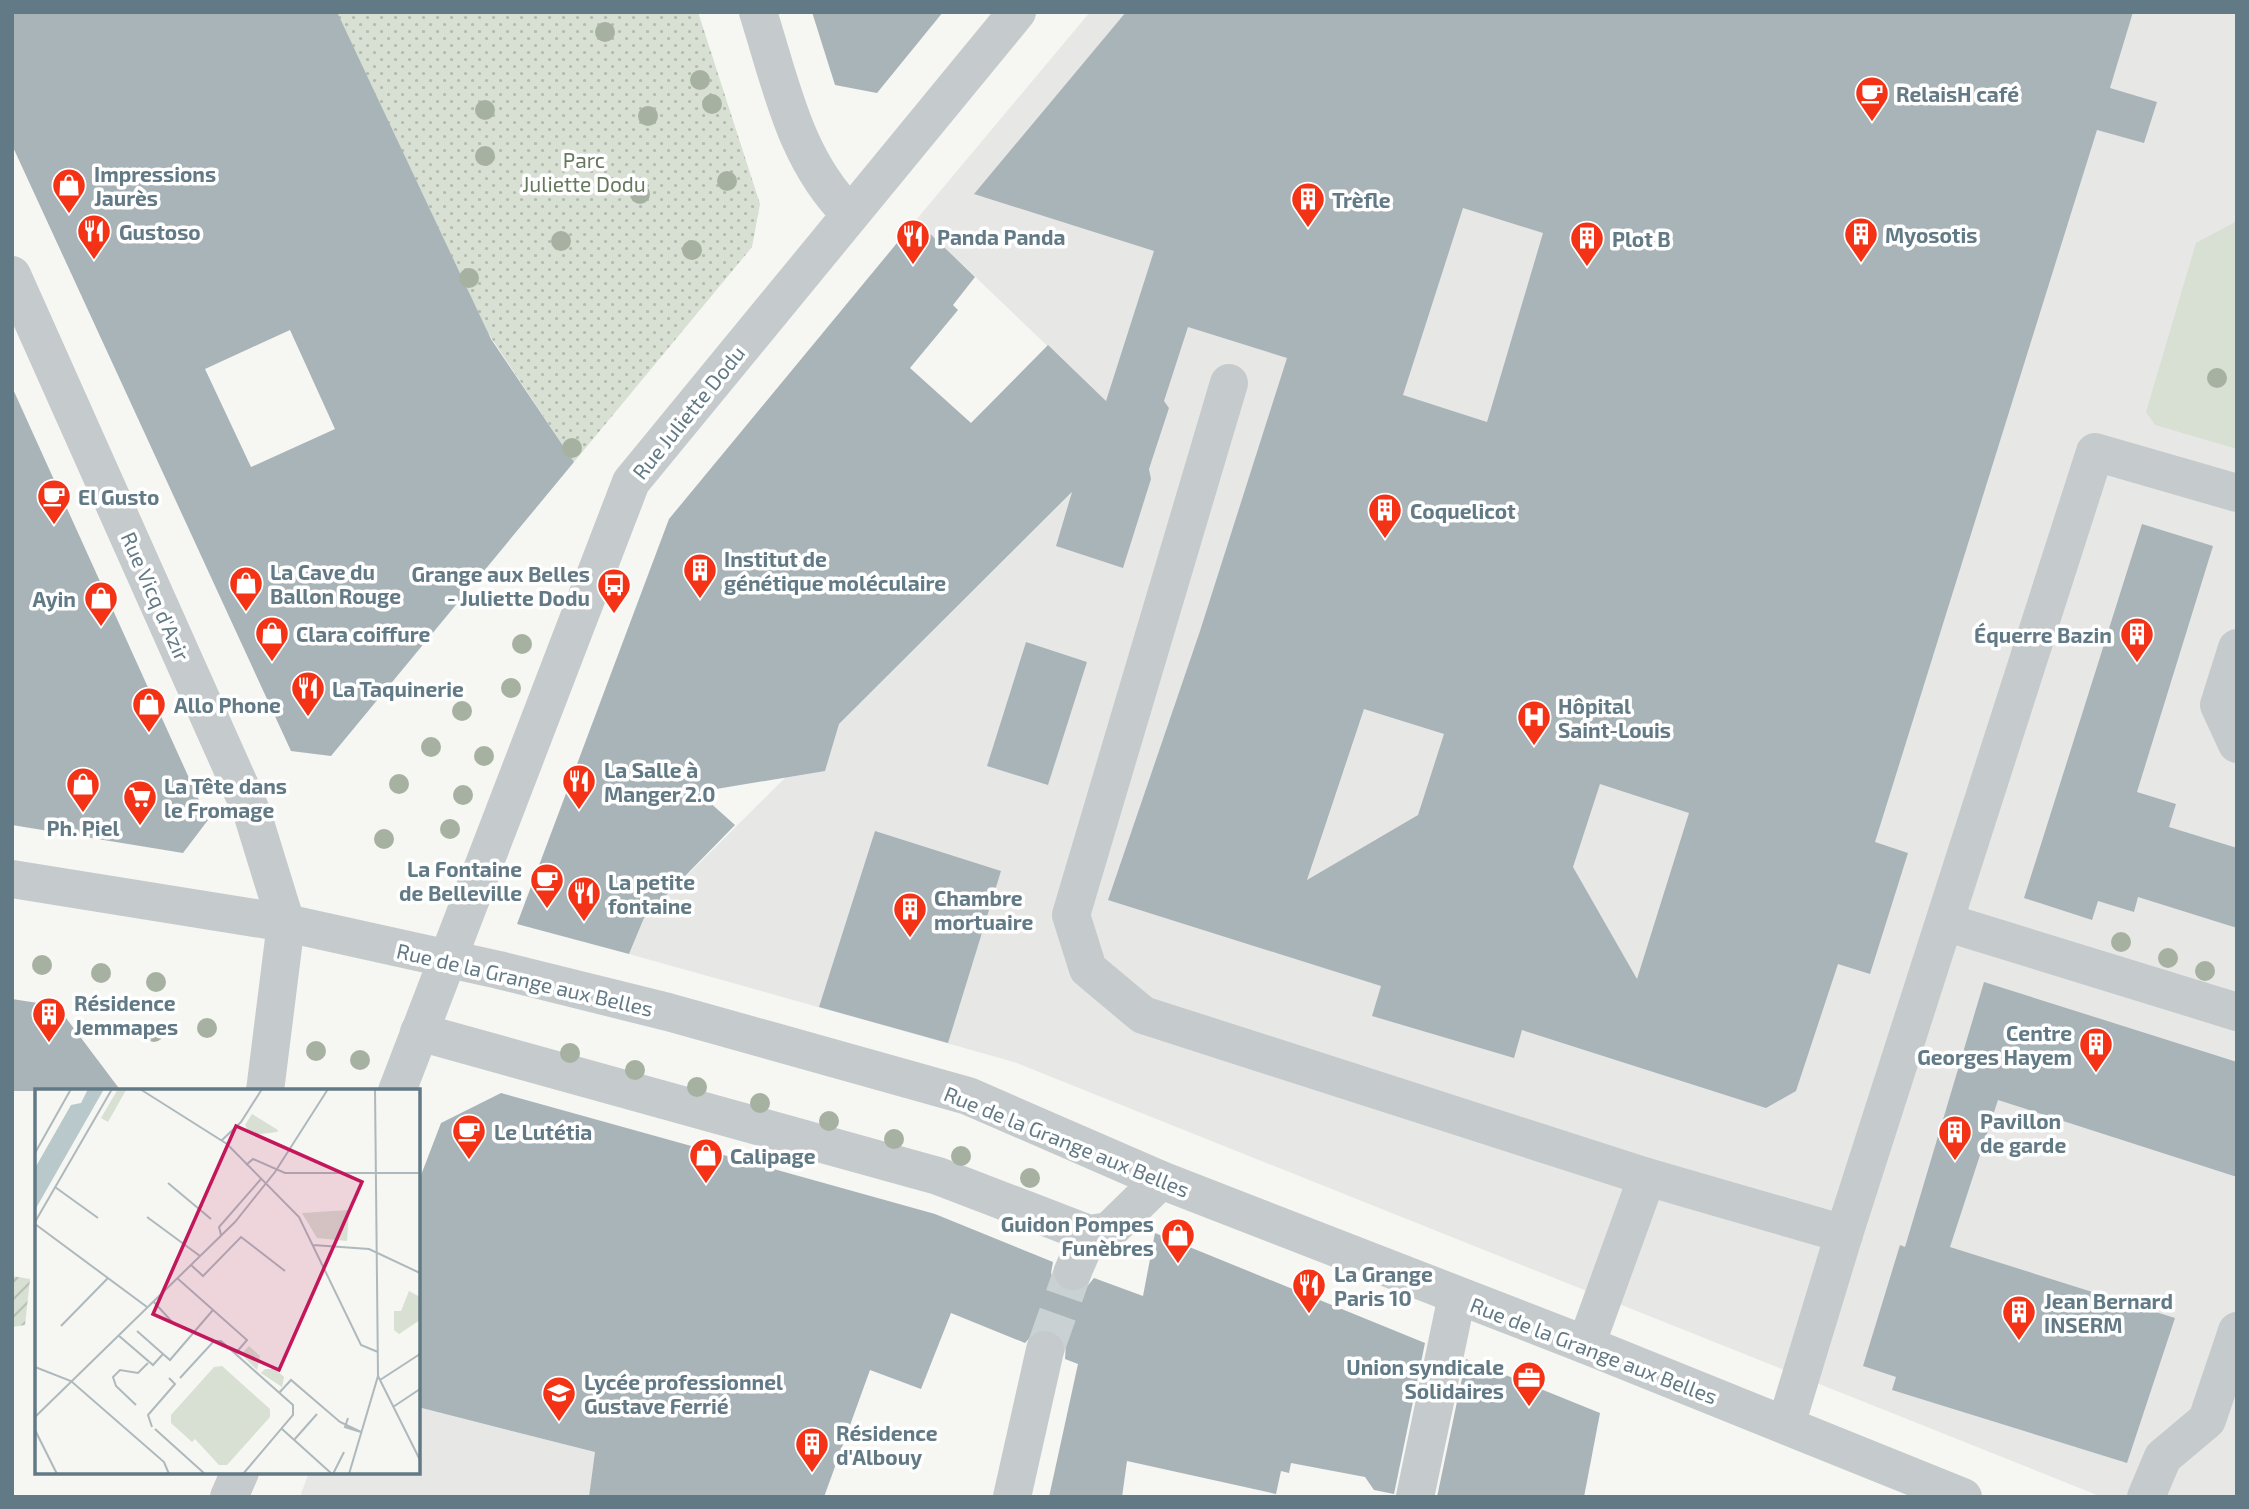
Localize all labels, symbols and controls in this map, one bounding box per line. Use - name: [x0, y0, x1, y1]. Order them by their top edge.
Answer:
- cafe icon: RelaisH café: [1853, 74, 1891, 123]
- place label: RelaisH café: [1896, 81, 2019, 106]
- park label: Parc Juliette Dodu: [522, 147, 646, 196]
- place label: Impressions Jaurès: [94, 161, 216, 210]
- shop icon: Impressions Jaurès: [50, 166, 88, 215]
- building icon: Trèfle: [1289, 180, 1327, 229]
- place label: Trèfle: [1332, 187, 1391, 212]
- restaurant icon: Gustoso: [75, 212, 113, 261]
- building icon: Myosotis: [1842, 215, 1880, 264]
- restaurant icon: Panda Panda: [894, 217, 932, 266]
- place label: Gustoso: [119, 219, 201, 244]
- building icon: Plot B: [1568, 219, 1606, 268]
- place label: Myosotis: [1885, 222, 1977, 248]
- place label: Panda Panda: [937, 224, 1066, 249]
- place label: Plot B: [1612, 226, 1671, 251]
- street label: Rue Juliette Dodu: [627, 340, 749, 484]
- cafe icon: El Gusto: [35, 477, 73, 526]
- place label: El Gusto: [78, 484, 159, 509]
- building icon: Coquelicot: [1366, 491, 1404, 540]
- place label: Coquelicot: [1410, 498, 1516, 523]
- street label: Rue Vicq d'Azir: [116, 528, 196, 665]
- place label: Institut de génétique moléculaire: [724, 546, 946, 595]
- building icon: Institut de génétique moléculaire: [681, 551, 719, 600]
- place label: La Cave du Ballon Rouge: [270, 559, 401, 608]
- place label: Grange aux Belles - Juliette Dodu: [412, 561, 590, 610]
- shop icon: La Cave du Ballon Rouge: [227, 564, 265, 613]
- bus stop icon: Grange aux Belles - Juliette Dodu: [595, 566, 633, 615]
- shop icon: Ayin: [82, 579, 120, 628]
- place label: Ayin: [32, 586, 76, 612]
- shop icon: Clara coiffure: [253, 614, 291, 663]
- building icon: Équerre Bazin: [2118, 615, 2156, 664]
- place label: Clara coiffure: [296, 621, 430, 646]
- place label: Équerre Bazin: [1974, 622, 2112, 647]
- restaurant icon: La Taquinerie: [289, 669, 327, 718]
- place label: La Taquinerie: [332, 676, 464, 701]
- shop icon: Allo Phone: [130, 685, 168, 734]
- place label: Allo Phone: [174, 692, 281, 717]
- place label: Hôpital Saint-Louis: [1558, 693, 1671, 742]
- hospital icon: Hôpital Saint-Louis: [1515, 698, 1553, 747]
- place label: La Salle à Manger 2.0: [604, 757, 715, 806]
- restaurant icon: La Salle à Manger 2.0: [560, 762, 598, 811]
- shop icon: Ph. Piel: [64, 765, 102, 814]
- place label: La Tête dans le Fromage: [164, 773, 287, 822]
- supermarket icon: La Tête dans le Fromage: [121, 778, 159, 827]
- place label: Ph. Piel: [47, 815, 119, 840]
- place label: La Fontaine de Belleville: [399, 856, 522, 905]
- cafe icon: La Fontaine de Belleville: [528, 861, 566, 910]
- place label: La petite fontaine: [608, 869, 695, 918]
- restaurant icon: La petite fontaine: [565, 874, 603, 923]
- place label: Chambre mortuaire: [934, 885, 1033, 934]
- building icon: Chambre mortuaire: [891, 890, 929, 939]
- street label: Rue de la Grange aux Belles: [394, 937, 656, 1021]
- place label: Résidence Jemmapes: [74, 990, 178, 1039]
- building icon: Résidence Jemmapes: [30, 995, 68, 1044]
- place label: Centre Georges Hayem: [1917, 1020, 2072, 1070]
- building icon: Centre Georges Hayem: [2077, 1025, 2115, 1074]
- street label: Rue de la Grange aux Belles: [941, 1080, 1193, 1202]
- inset map: [35, 1089, 420, 1474]
- place label: Pavillon de garde: [1980, 1108, 2066, 1157]
- cafe icon: Le Lutétia: [450, 1112, 488, 1161]
- building icon: Pavillon de garde: [1936, 1113, 1974, 1162]
- place label: Le Lutétia: [494, 1119, 592, 1144]
- shop icon: Calipage: [687, 1136, 725, 1185]
- place label: Calipage: [730, 1143, 816, 1168]
- place label: Guidon Pompes Funèbres: [1001, 1211, 1154, 1260]
- shop icon: Guidon Pompes Funèbres: [1159, 1216, 1197, 1265]
- place label: La Grange Paris 10: [1334, 1261, 1433, 1310]
- restaurant icon: La Grange Paris 10: [1290, 1266, 1328, 1315]
- place label: Jean Bernard INSERM: [2044, 1288, 2173, 1337]
- street label: Rue de la Grange aux Belles: [1467, 1291, 1721, 1409]
- building icon: Jean Bernard INSERM: [2000, 1293, 2038, 1342]
- place label: Union syndicale Solidaires: [1346, 1354, 1504, 1403]
- office icon: Union syndicale Solidaires: [1510, 1359, 1548, 1408]
- place label: Lycée professionnel Gustave Ferrié: [584, 1369, 783, 1418]
- school or university icon: Lycée professionnel Gustave Ferrié: [540, 1374, 578, 1423]
- place label: Résidence d'Albouy: [836, 1420, 938, 1470]
- building icon: Résidence d'Albouy: [793, 1425, 831, 1474]

